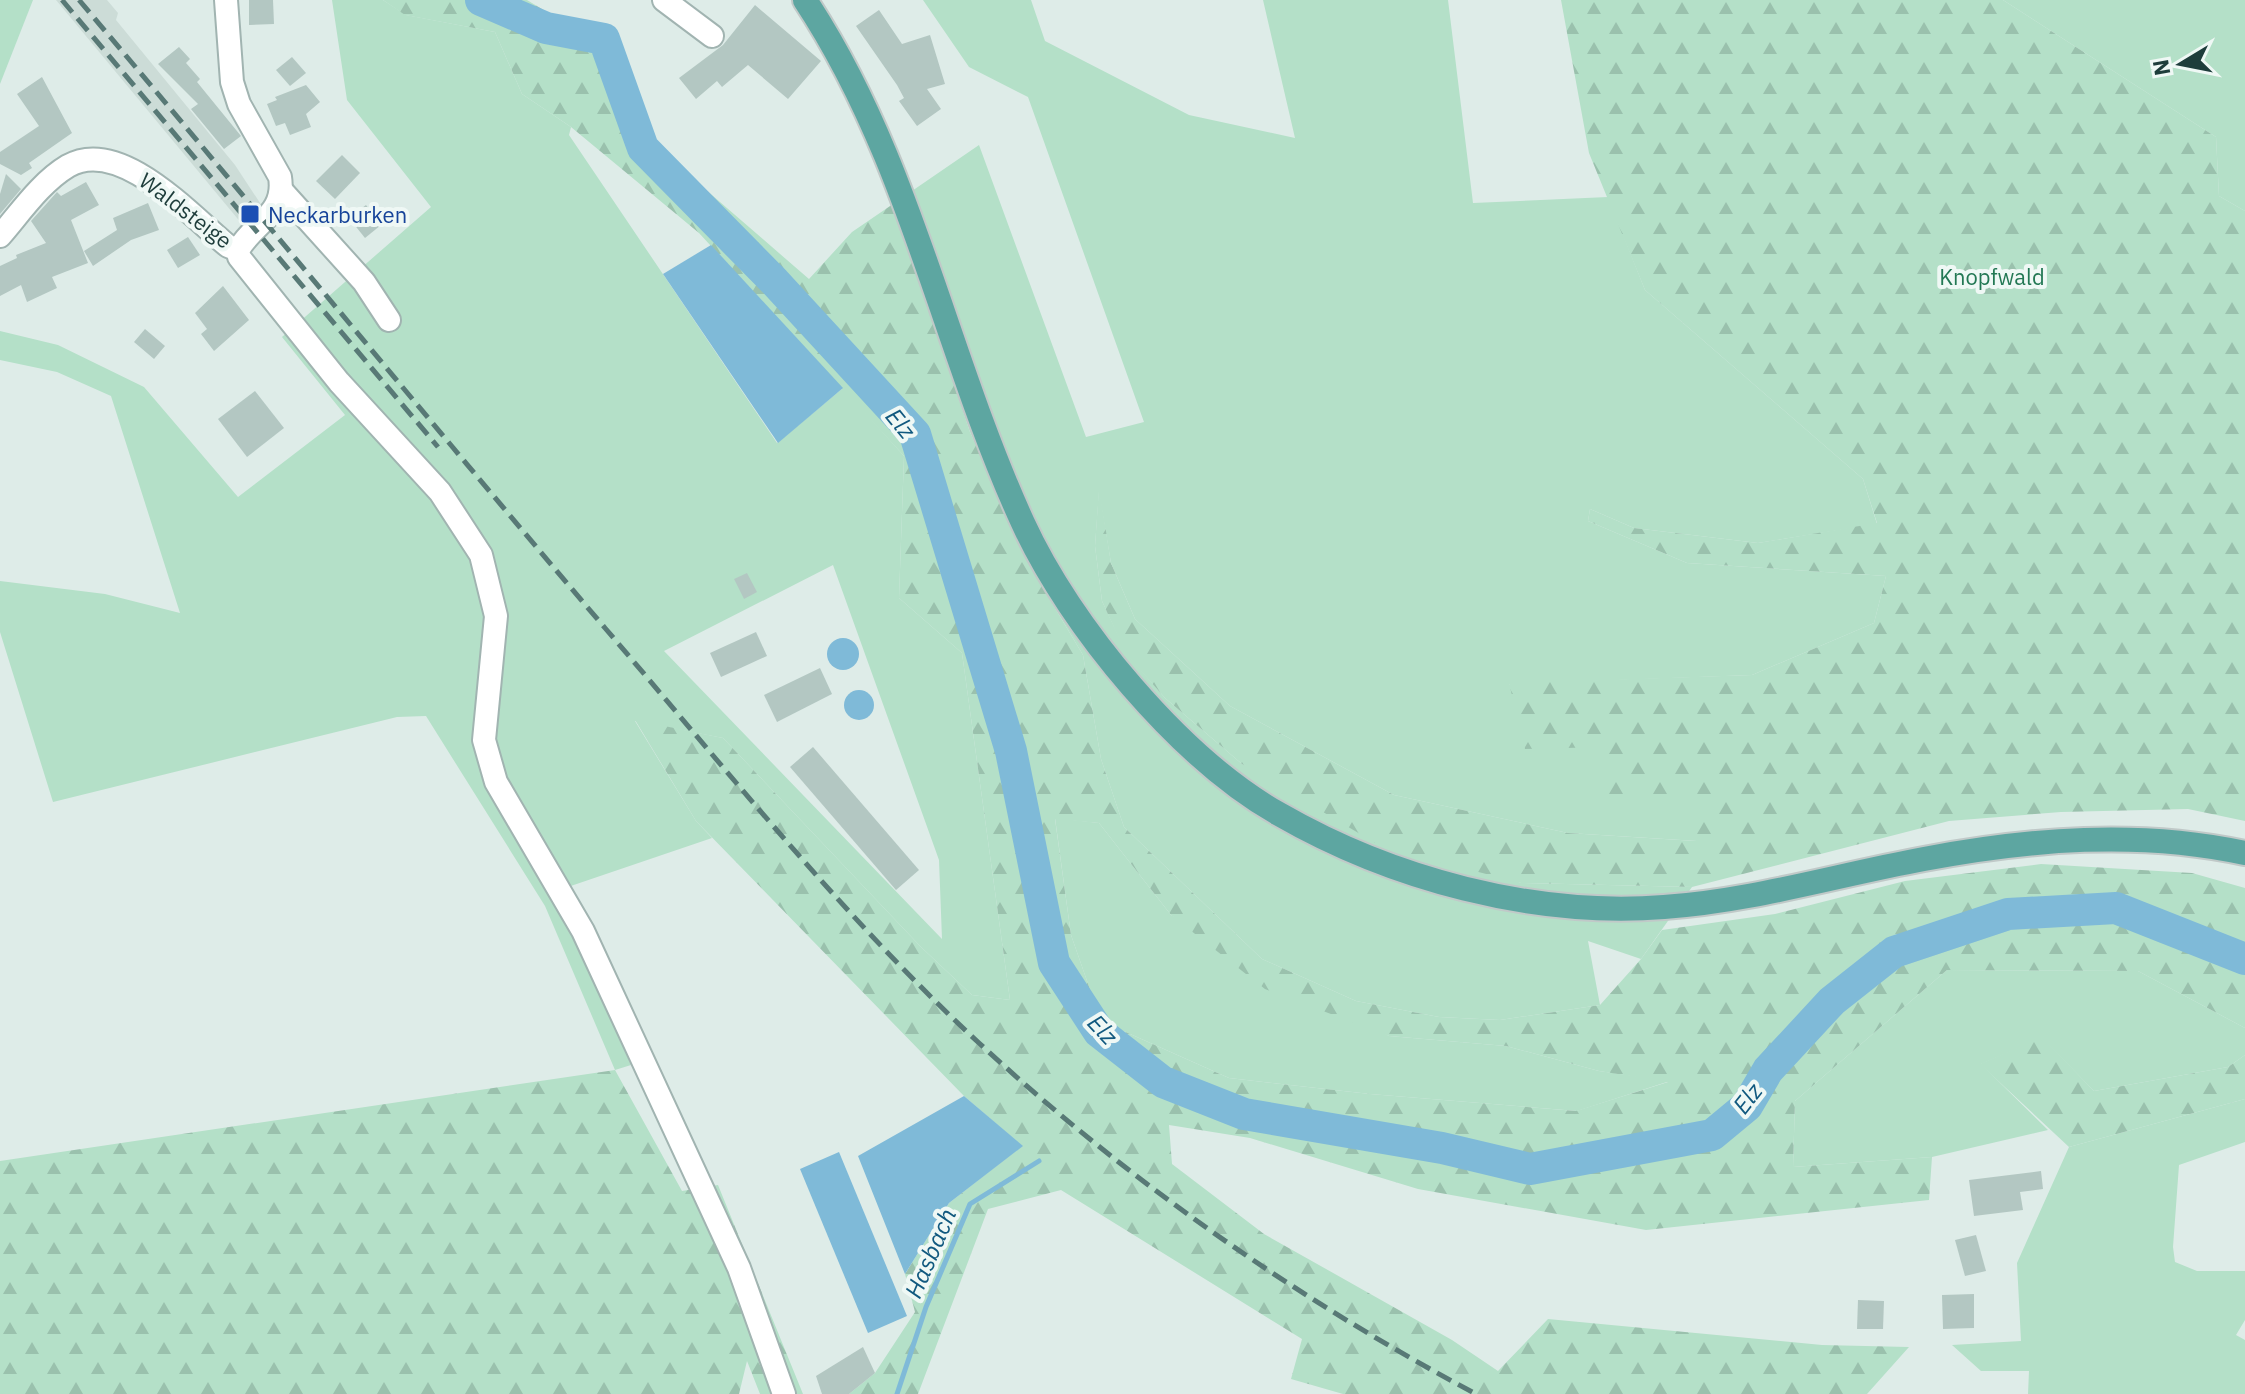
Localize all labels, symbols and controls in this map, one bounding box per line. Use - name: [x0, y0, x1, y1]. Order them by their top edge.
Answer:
- north arrow: [2141, 24, 2221, 104]
- text: N: [2145, 57, 2176, 78]
- street label: Waldsteige: [134, 166, 238, 254]
- place label: Neckarburken: [268, 200, 407, 229]
- marker: Neckarburken: [239, 203, 261, 225]
- park label: Knopfwald: [1939, 262, 2045, 291]
- water label: Elz: [879, 401, 923, 445]
- water label: Elz: [1081, 1007, 1125, 1051]
- water label: Elz: [1725, 1076, 1769, 1120]
- water label: Hasbach: [897, 1203, 963, 1303]

